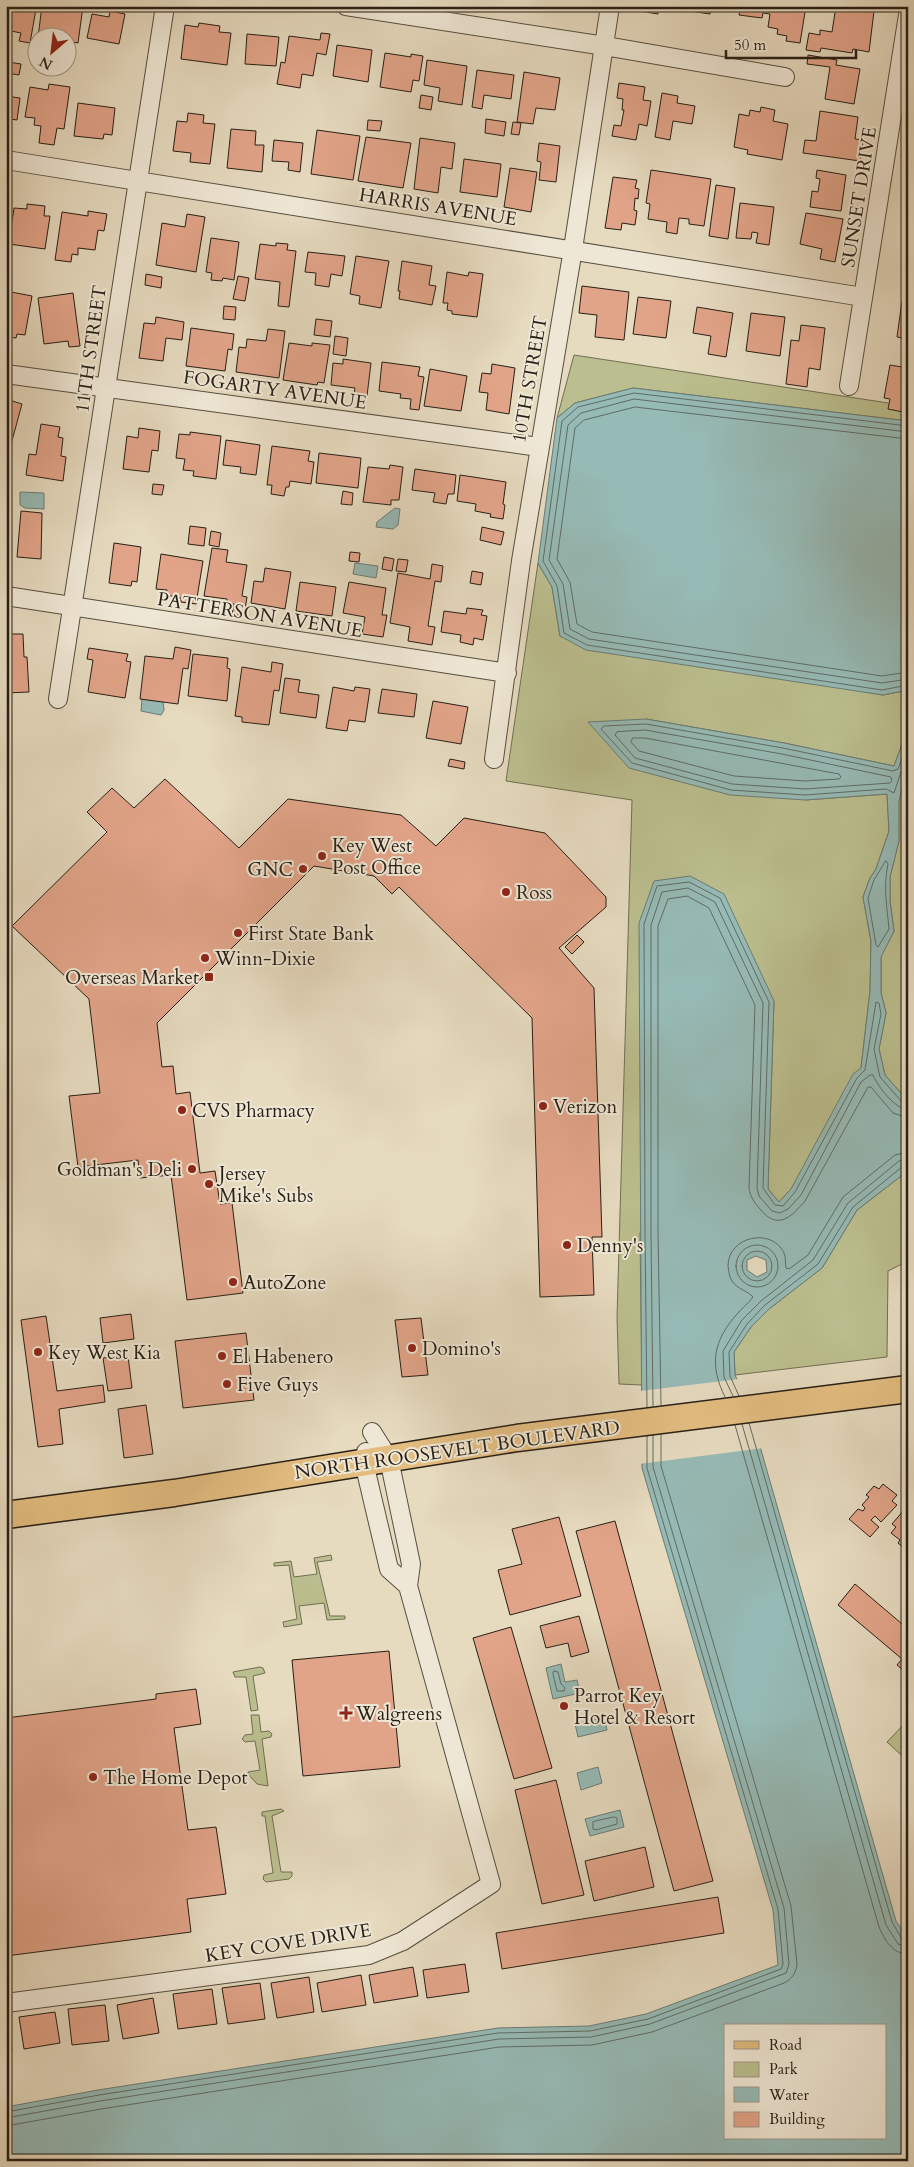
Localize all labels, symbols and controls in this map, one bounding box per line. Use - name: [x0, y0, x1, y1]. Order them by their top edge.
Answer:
- north arrow: [28, 28, 78, 78]
- scale bar: [726, 28, 856, 60]
- text: 50 m: [734, 35, 766, 55]
- text: N: [36, 52, 56, 74]
- street label: SUNSET DRIVE: [835, 125, 883, 269]
- street label: HARRIS AVENUE: [357, 182, 519, 232]
- street label: 11TH STREET: [69, 284, 113, 415]
- street label: 10TH STREET: [506, 314, 554, 445]
- street label: FOGARTY AVENUE: [182, 364, 368, 416]
- street label: PATTERSON AVENUE: [155, 586, 364, 644]
- place label: Key West Post Office: [332, 833, 421, 881]
- marker: Key West Post Office: [316, 850, 328, 862]
- place label: GNC: [247, 857, 293, 883]
- marker: GNC: [297, 863, 309, 875]
- place label: Ross: [516, 880, 552, 906]
- marker: Ross: [500, 886, 512, 898]
- place label: First State Bank: [248, 921, 375, 947]
- marker: First State Bank: [232, 927, 244, 939]
- place label: Winn-Dixie: [214, 946, 316, 972]
- marker: Winn-Dixie: [199, 952, 211, 964]
- place label: Overseas Market: [65, 965, 199, 991]
- marker: Overseas Market: [203, 971, 215, 983]
- place label: Verizon: [553, 1094, 618, 1120]
- place label: CVS Pharmacy: [192, 1098, 315, 1124]
- marker: Verizon: [537, 1100, 549, 1112]
- marker: CVS Pharmacy: [176, 1104, 188, 1116]
- place label: Goldman's Deli: [57, 1157, 182, 1183]
- place label: Jersey Mike's Subs: [216, 1161, 313, 1209]
- marker: Goldman's Deli: [186, 1163, 198, 1175]
- marker: Jersey Mike's Subs: [203, 1178, 215, 1190]
- place label: Denny's: [577, 1233, 643, 1259]
- marker: Denny's: [561, 1239, 573, 1251]
- place label: AutoZone: [243, 1270, 326, 1296]
- marker: AutoZone: [227, 1276, 239, 1288]
- place label: Domino's: [422, 1336, 501, 1362]
- place label: Key West Kia: [48, 1340, 161, 1366]
- marker: Domino's: [406, 1342, 418, 1354]
- place label: El Habenero: [232, 1344, 333, 1370]
- marker: Key West Kia: [32, 1346, 44, 1358]
- marker: El Habenero: [216, 1350, 228, 1362]
- place label: Five Guys: [237, 1372, 318, 1398]
- marker: Five Guys: [221, 1378, 233, 1390]
- street label: NORTH ROOSEVELT BOULEVARD: [293, 1414, 622, 1486]
- place label: Parrot Key Hotel & Resort: [574, 1683, 695, 1731]
- marker: Parrot Key Hotel & Resort: [558, 1700, 570, 1712]
- place label: Walgreens: [355, 1701, 442, 1727]
- marker: Walgreens: [340, 1707, 352, 1719]
- place label: The Home Depot: [103, 1765, 248, 1791]
- marker: The Home Depot: [87, 1771, 99, 1783]
- street label: KEY COVE DRIVE: [203, 1917, 373, 1969]
- legend: [724, 2024, 886, 2140]
- text: Road: [769, 2035, 802, 2055]
- text: Park: [769, 2059, 798, 2079]
- text: Water: [768, 2085, 810, 2105]
- text: Building: [769, 2109, 825, 2129]

